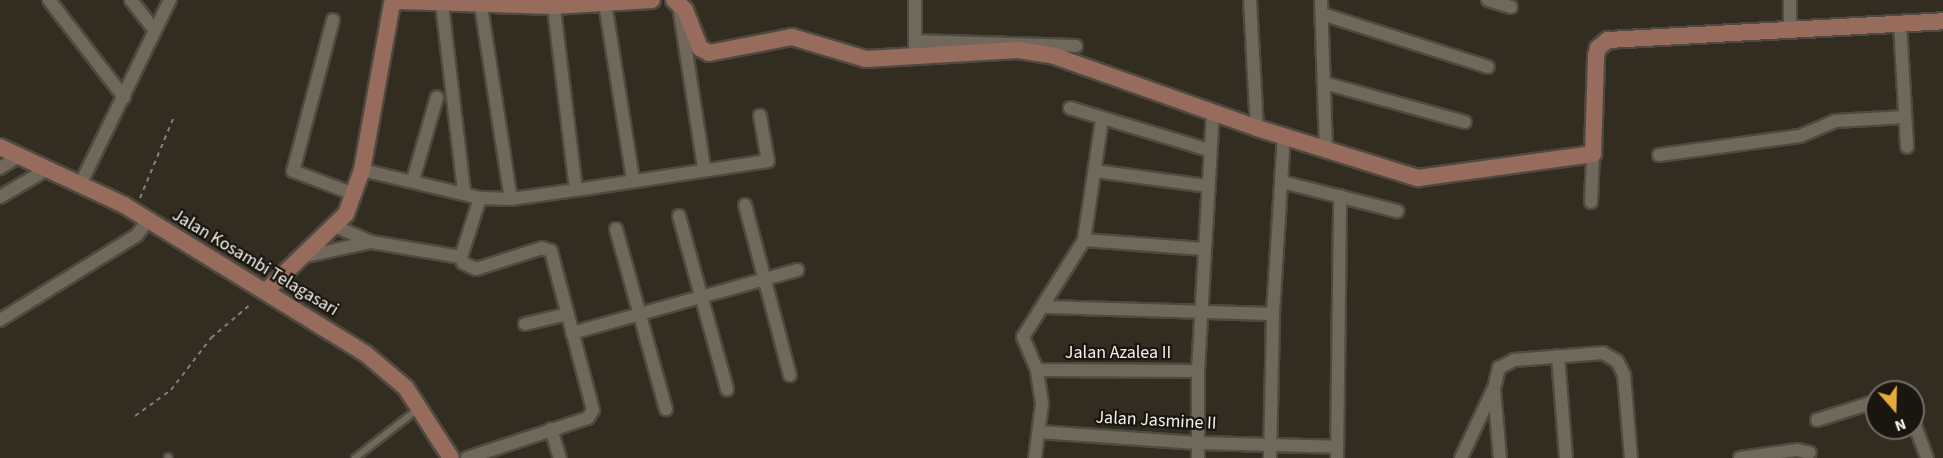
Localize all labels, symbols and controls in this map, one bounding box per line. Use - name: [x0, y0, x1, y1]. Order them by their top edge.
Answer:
- street label: Jalan Kosambi Telagasari: [168, 205, 342, 321]
- street label: Jalan Azalea II: [1065, 342, 1171, 364]
- north arrow: [1865, 380, 1925, 440]
- street label: Jalan Jasmine II: [1095, 407, 1217, 435]
- text: N: [1892, 413, 1909, 437]

